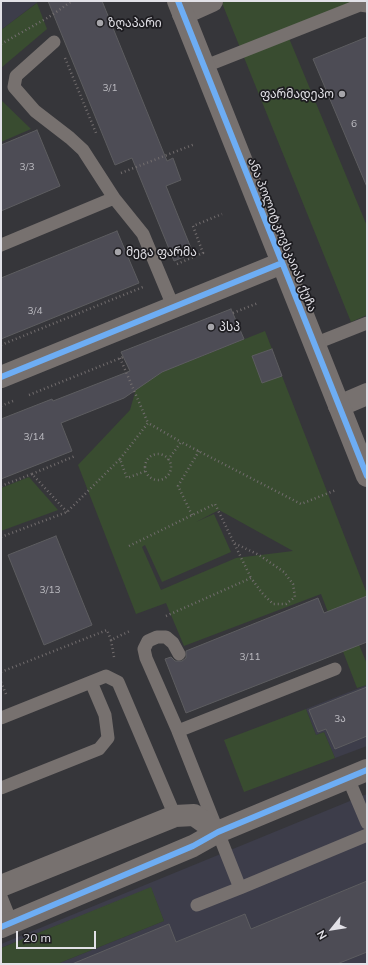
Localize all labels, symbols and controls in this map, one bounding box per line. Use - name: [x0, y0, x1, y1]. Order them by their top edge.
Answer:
- place label: ზღაპარი: [108, 16, 162, 30]
- marker: ზღაპარი: [95, 18, 105, 28]
- house number: 3/1: [103, 82, 117, 94]
- place label: ფარმადეპო: [260, 87, 334, 101]
- marker: ფარმადეპო: [337, 89, 347, 99]
- house number: 6: [351, 118, 357, 130]
- street label: ანა პოლიტკოვსკაიას ქუჩა: [244, 156, 320, 314]
- house number: 3/3: [20, 161, 34, 173]
- place label: მეგა ფარმა: [126, 245, 197, 259]
- marker: მეგა ფარმა: [113, 247, 123, 257]
- house number: 3/4: [28, 305, 42, 317]
- place label: პსპ: [219, 320, 240, 334]
- marker: პსპ: [206, 322, 216, 332]
- house number: 3/14: [24, 431, 44, 443]
- house number: 3/13: [40, 584, 60, 596]
- house number: 3/11: [240, 651, 260, 663]
- house number: 3ა: [334, 713, 346, 725]
- north arrow: [312, 909, 352, 949]
- scale bar: [18, 923, 98, 949]
- text: N: [313, 928, 330, 942]
- text: 20 m: [23, 930, 51, 945]

